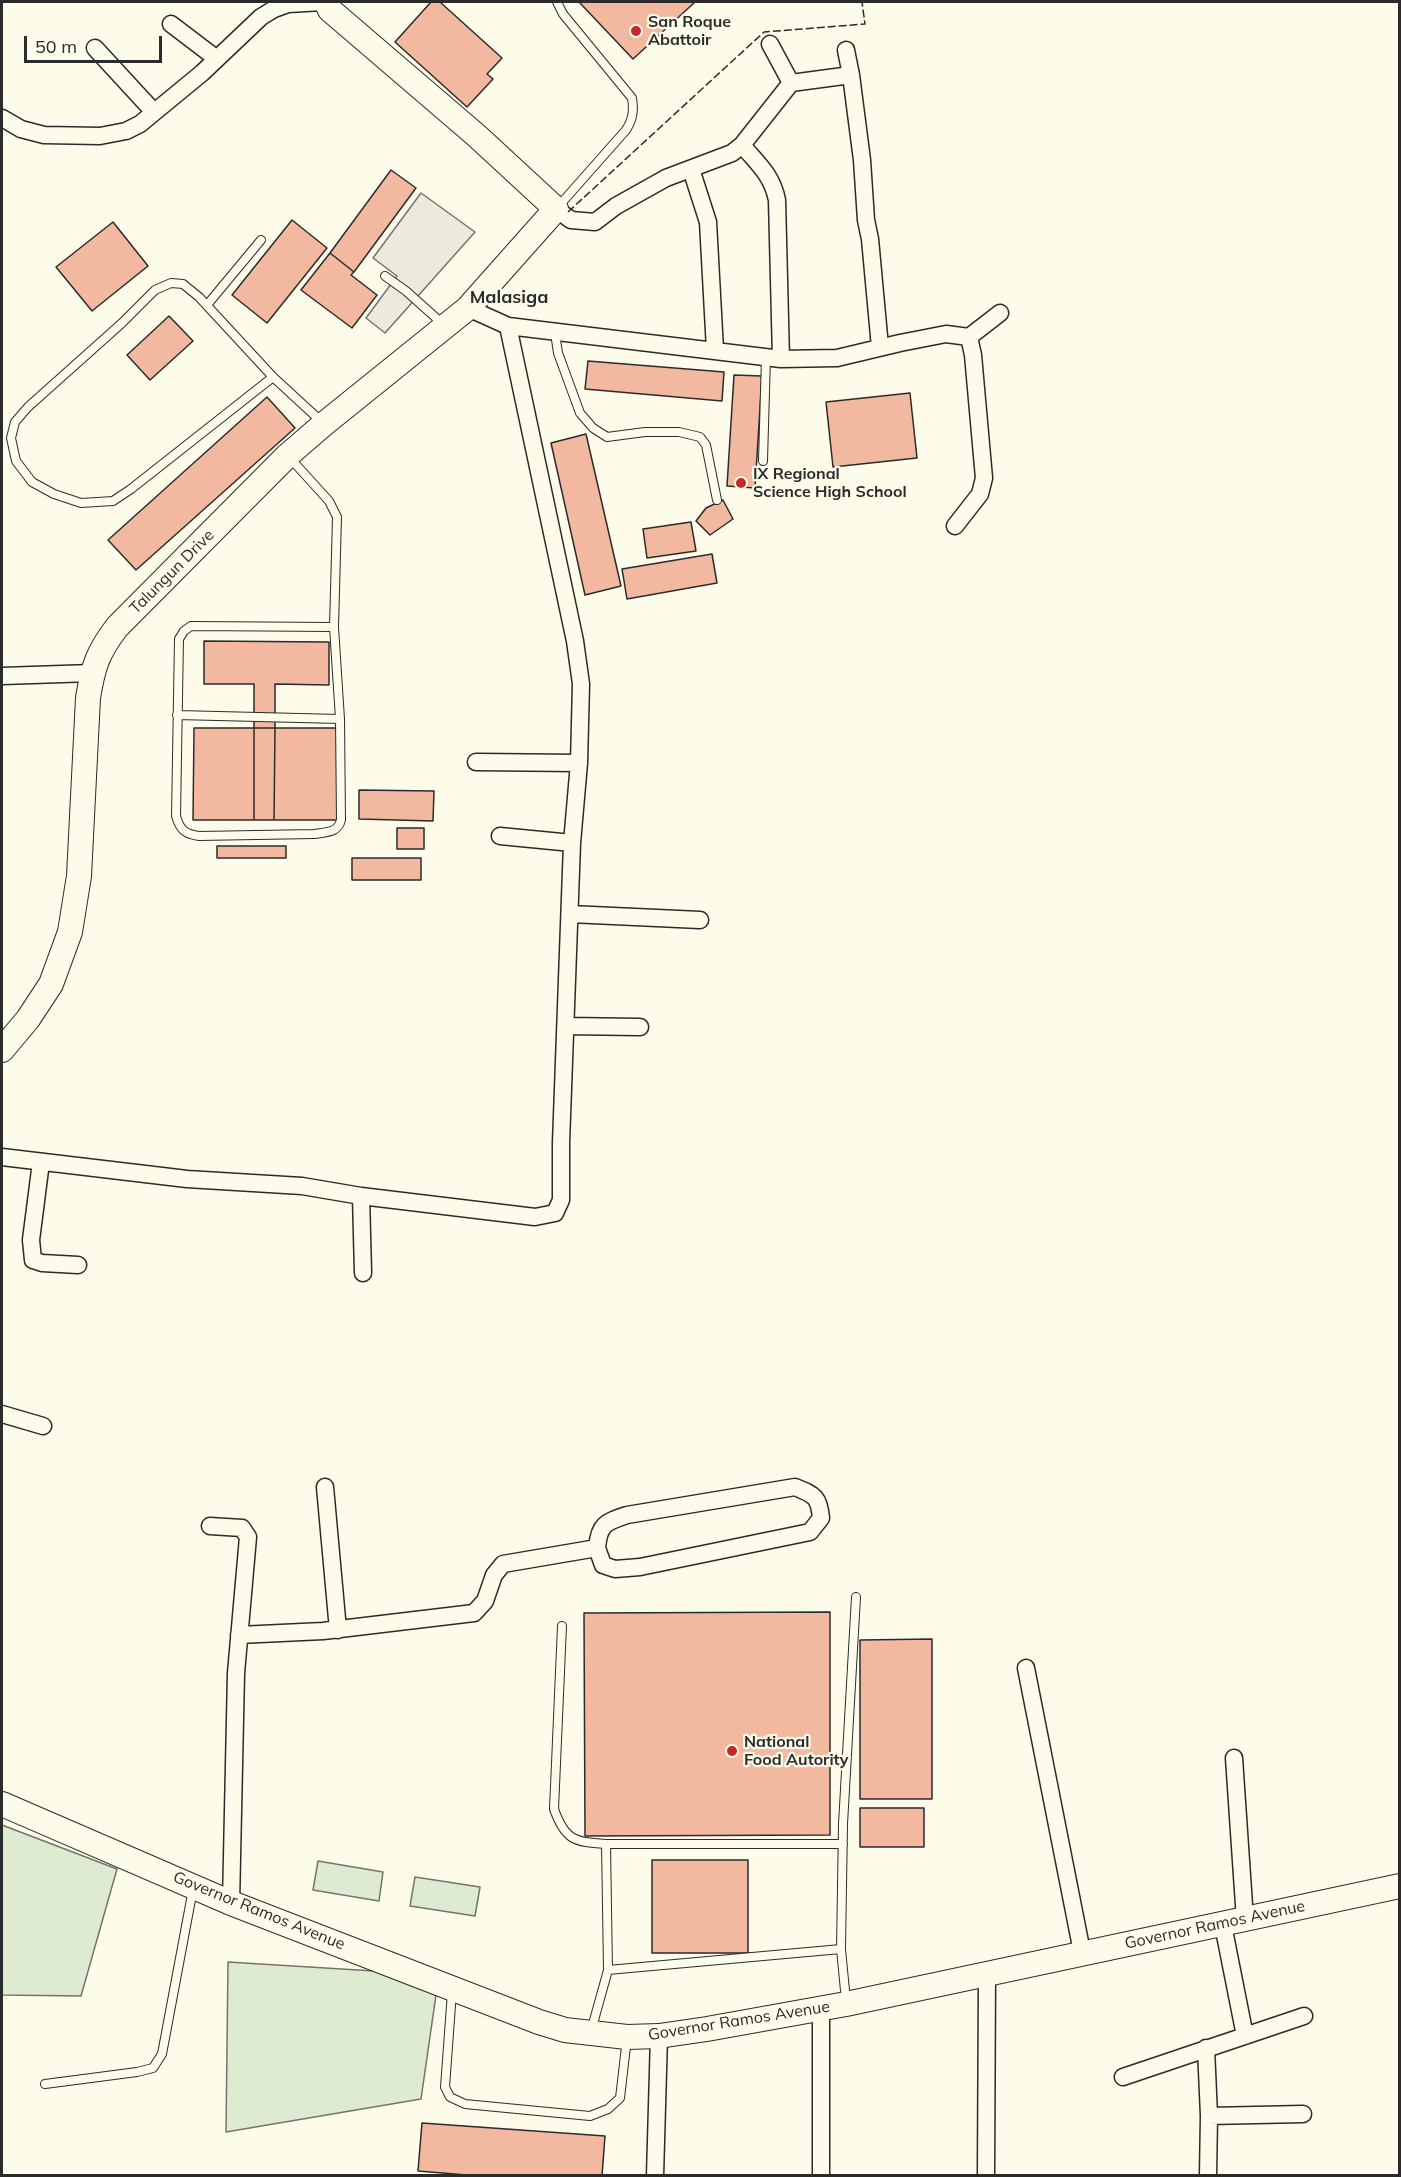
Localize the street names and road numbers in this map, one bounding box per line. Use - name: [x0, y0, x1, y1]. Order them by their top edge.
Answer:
- street label: Talungun Drive: [126, 526, 218, 618]
- street label: Governor Ramos Avenue: [170, 1868, 348, 1954]
- street label: Governor Ramos Avenue: [1123, 1897, 1307, 1953]
- street label: Governor Ramos Avenue: [647, 1997, 831, 2045]

